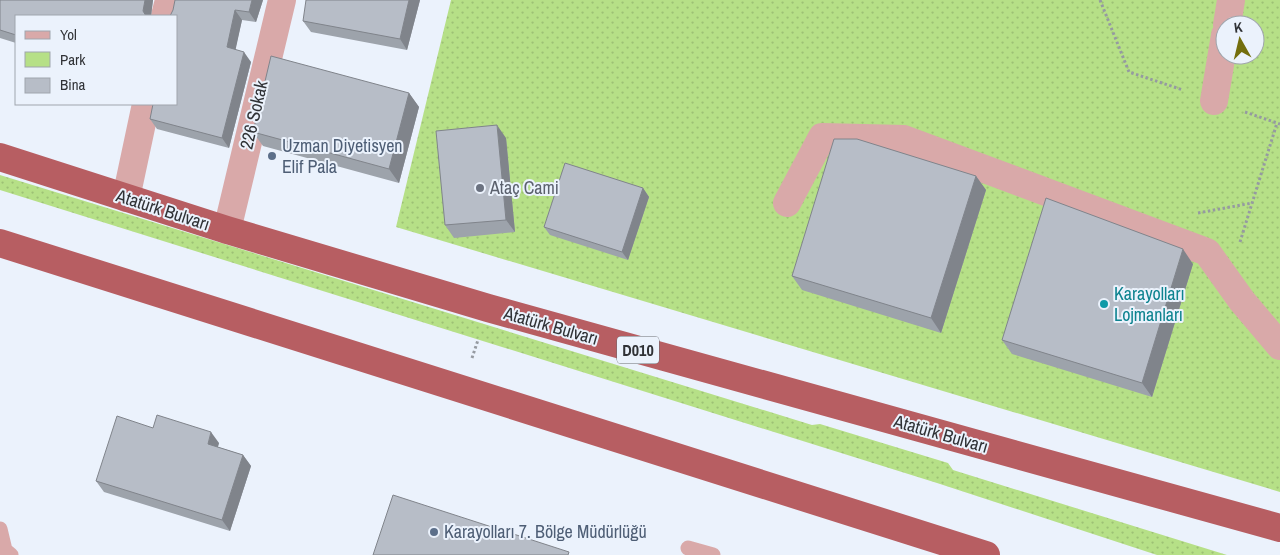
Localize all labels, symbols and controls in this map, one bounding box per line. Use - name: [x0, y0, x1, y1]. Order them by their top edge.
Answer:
- legend: [15, 15, 178, 105]
- north arrow: [1215, 15, 1265, 65]
- text: K: [1233, 18, 1244, 37]
- text: Yol: [60, 24, 77, 45]
- text: Park: [60, 49, 86, 70]
- text: Bina: [60, 74, 85, 95]
- street label: 226 Sokak: [233, 77, 274, 152]
- place label: Uzman Diyetisyen Elif Pala: [282, 133, 403, 179]
- marker: Uzman Diyetisyen Elif Pala: [266, 150, 278, 162]
- place label: Ataç Cami: [489, 175, 559, 200]
- street label: Atatürk Bulvarı: [112, 182, 213, 236]
- marker: Ataç Cami: [474, 182, 486, 194]
- place label: Karayolları Lojmanları: [1114, 281, 1185, 327]
- marker: Karayolları Lojmanları: [1098, 298, 1110, 310]
- street label: Atatürk Bulvarı: [500, 300, 601, 351]
- road number: D010: [617, 336, 659, 364]
- street label: Atatürk Bulvarı: [890, 408, 991, 459]
- place label: Karayolları 7. Bölge Müdürlüğü: [444, 519, 647, 544]
- marker: Karayolları 7. Bölge Müdürlüğü: [428, 526, 440, 538]

